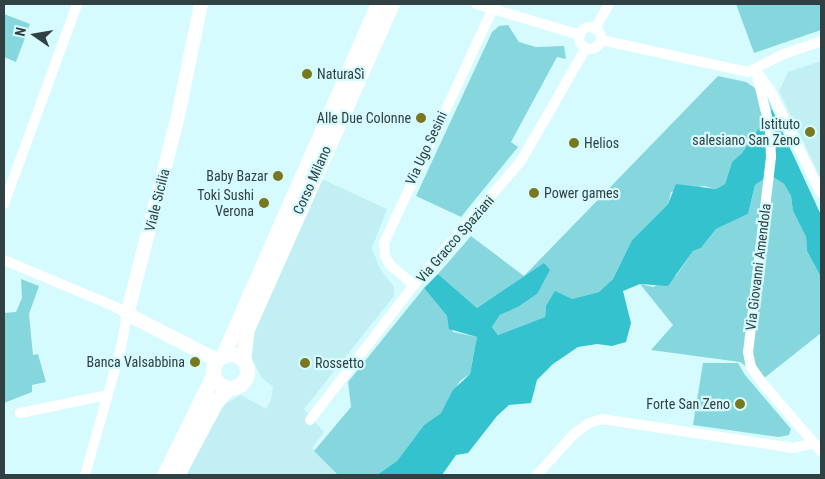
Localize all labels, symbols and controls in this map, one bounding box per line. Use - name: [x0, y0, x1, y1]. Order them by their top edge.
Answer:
- north arrow: [10, 10, 60, 60]
- text: N: [12, 26, 29, 38]
- place label: NaturaSì: [317, 66, 365, 82]
- marker: NaturaSì: [301, 68, 313, 80]
- street label: Via Ugo Sesini: [402, 108, 450, 188]
- place label: Alle Due Colonne: [317, 110, 411, 126]
- marker: Alle Due Colonne: [415, 112, 427, 124]
- place label: Istituto salesiano San Zeno: [692, 116, 800, 148]
- marker: Istituto salesiano San Zeno: [804, 126, 816, 138]
- place label: Helios: [584, 135, 619, 151]
- marker: Helios: [568, 137, 580, 149]
- street label: Corso Milano: [289, 143, 335, 217]
- street label: Viale Sicilia: [141, 167, 173, 233]
- place label: Baby Bazar: [206, 168, 268, 184]
- marker: Baby Bazar: [272, 170, 284, 182]
- place label: Power games: [544, 185, 619, 201]
- place label: Toki Sushi Verona: [197, 187, 254, 220]
- marker: Power games: [528, 187, 540, 199]
- street label: Via Gracco Spaziani: [413, 192, 497, 286]
- marker: Toki Sushi Verona: [258, 197, 270, 209]
- street label: Via Giovanni Amendola: [742, 203, 774, 331]
- place label: Banca Valsabbina: [86, 354, 185, 370]
- place label: Rossetto: [315, 355, 364, 371]
- marker: Banca Valsabbina: [189, 356, 201, 368]
- marker: Rossetto: [299, 357, 311, 369]
- place label: Forte San Zeno: [646, 396, 730, 412]
- marker: Forte San Zeno: [734, 398, 746, 410]

